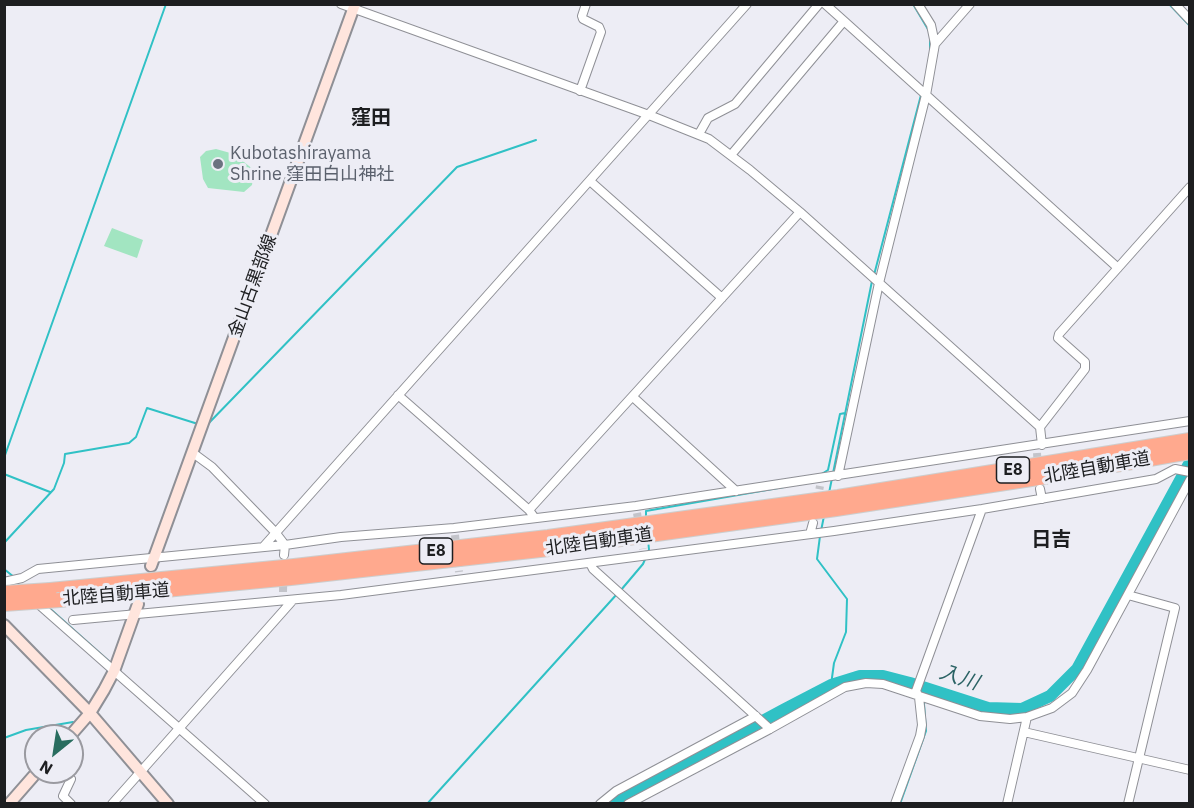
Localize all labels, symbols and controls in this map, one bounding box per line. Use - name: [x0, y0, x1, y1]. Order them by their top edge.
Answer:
- district label: 窪田: [351, 106, 391, 130]
- place label: Kubotashirayama Shrine 窪田白山神社: [230, 143, 394, 186]
- marker: Kubotashirayama Shrine 窪田白山神社: [211, 157, 225, 171]
- street label: 金山古黒部線: [224, 232, 282, 340]
- street label: 北陸自動車道: [1042, 448, 1152, 488]
- road number: E8: [996, 457, 1030, 483]
- street label: 北陸自動車道: [544, 524, 654, 560]
- district label: 日吉: [1031, 528, 1071, 552]
- road number: E8: [420, 538, 452, 564]
- street label: 北陸自動車道: [61, 580, 171, 610]
- water label: 入川: [936, 660, 982, 696]
- north arrow: [24, 724, 84, 784]
- text: N: [36, 756, 56, 779]

